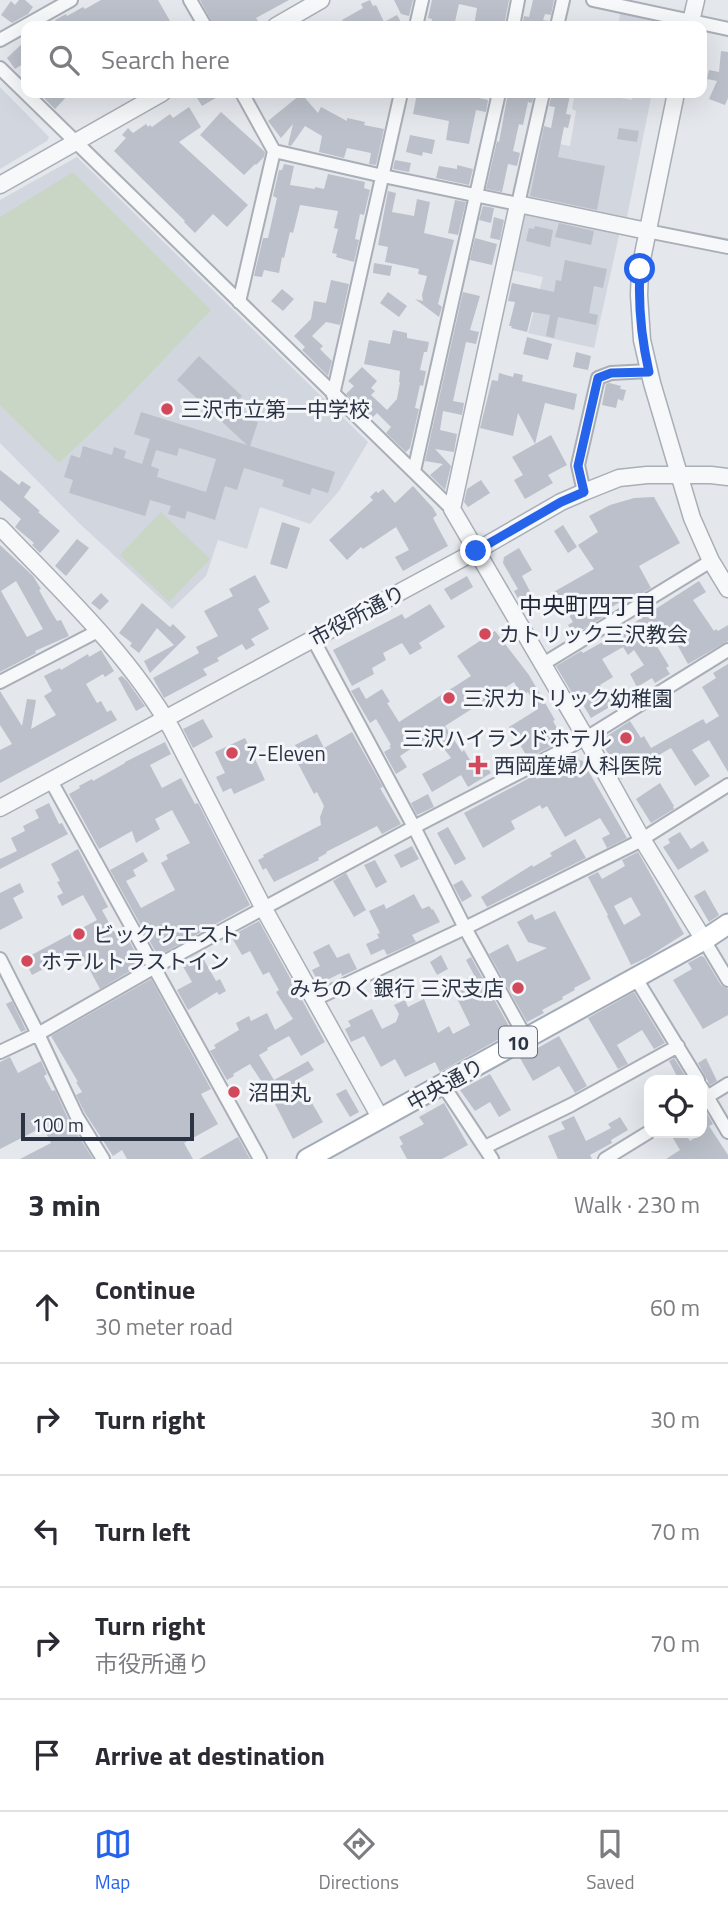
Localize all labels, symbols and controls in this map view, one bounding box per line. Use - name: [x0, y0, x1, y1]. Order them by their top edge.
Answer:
- search box: [21, 21, 707, 98]
- text: Search here: [101, 40, 230, 79]
- icon: search: [45, 41, 83, 79]
- route start: [624, 253, 655, 284]
- place label: 三沢市立第一中学校: [181, 393, 370, 425]
- marker: 三沢市立第一中学校: [159, 401, 175, 417]
- route end: [460, 535, 491, 566]
- street label: 市役所通り: [303, 576, 411, 654]
- district label: 中央町四丁目: [519, 588, 657, 623]
- place label: カトリック三沢教会: [499, 618, 688, 650]
- marker: カトリック三沢教会: [477, 626, 493, 642]
- place label: 三沢カトリック幼稚園: [463, 682, 673, 714]
- marker: 三沢カトリック幼稚園: [441, 690, 457, 706]
- place label: 三沢ハイランドホテル: [402, 722, 612, 754]
- marker: 三沢ハイランドホテル: [618, 730, 634, 746]
- place label: 7-Eleven: [246, 737, 326, 769]
- marker: 7-Eleven: [224, 745, 240, 761]
- place label: 西岡産婦人科医院: [494, 749, 662, 781]
- marker: 西岡産婦人科医院: [468, 755, 488, 775]
- place label: ビックウエスト: [93, 918, 240, 950]
- marker: ビックウエスト: [71, 926, 87, 942]
- place label: ホテルトラストイン: [41, 945, 230, 977]
- marker: ホテルトラストイン: [19, 953, 35, 969]
- place label: みちのく銀行 三沢支店: [289, 972, 504, 1004]
- marker: みちのく銀行 三沢支店: [510, 980, 526, 996]
- road number: 10: [499, 1026, 537, 1058]
- street label: 中央通り: [401, 1050, 489, 1118]
- map controls: [644, 1075, 707, 1138]
- button: locate: [644, 1075, 707, 1138]
- place label: 沼田丸: [248, 1076, 311, 1108]
- marker: 沼田丸: [226, 1084, 242, 1100]
- scale bar: [21, 1110, 194, 1142]
- text: 100 m: [32, 1110, 84, 1139]
- text: 3 min: [28, 1182, 101, 1228]
- text: Walk · 230 m: [574, 1187, 700, 1222]
- text: Continue: [95, 1270, 195, 1309]
- icon: ahead: [28, 1288, 66, 1326]
- text: 60 m: [650, 1290, 700, 1325]
- text: 30 meter road: [95, 1309, 233, 1344]
- icon: right: [28, 1400, 66, 1438]
- text: Turn right: [95, 1400, 206, 1439]
- text: 30 m: [650, 1402, 700, 1437]
- icon: left: [28, 1512, 66, 1550]
- text: Turn left: [95, 1512, 190, 1551]
- text: 70 m: [650, 1514, 700, 1549]
- text: Turn right: [95, 1606, 206, 1645]
- icon: right: [28, 1624, 66, 1662]
- text: 70 m: [650, 1626, 700, 1661]
- text: 市役所通り: [95, 1646, 210, 1681]
- icon: arrive: [28, 1736, 66, 1774]
- text: Arrive at destination: [95, 1736, 325, 1775]
- tab: Map: [94, 1825, 132, 1896]
- tab: Directions: [319, 1825, 399, 1896]
- tab: Saved: [586, 1825, 634, 1896]

